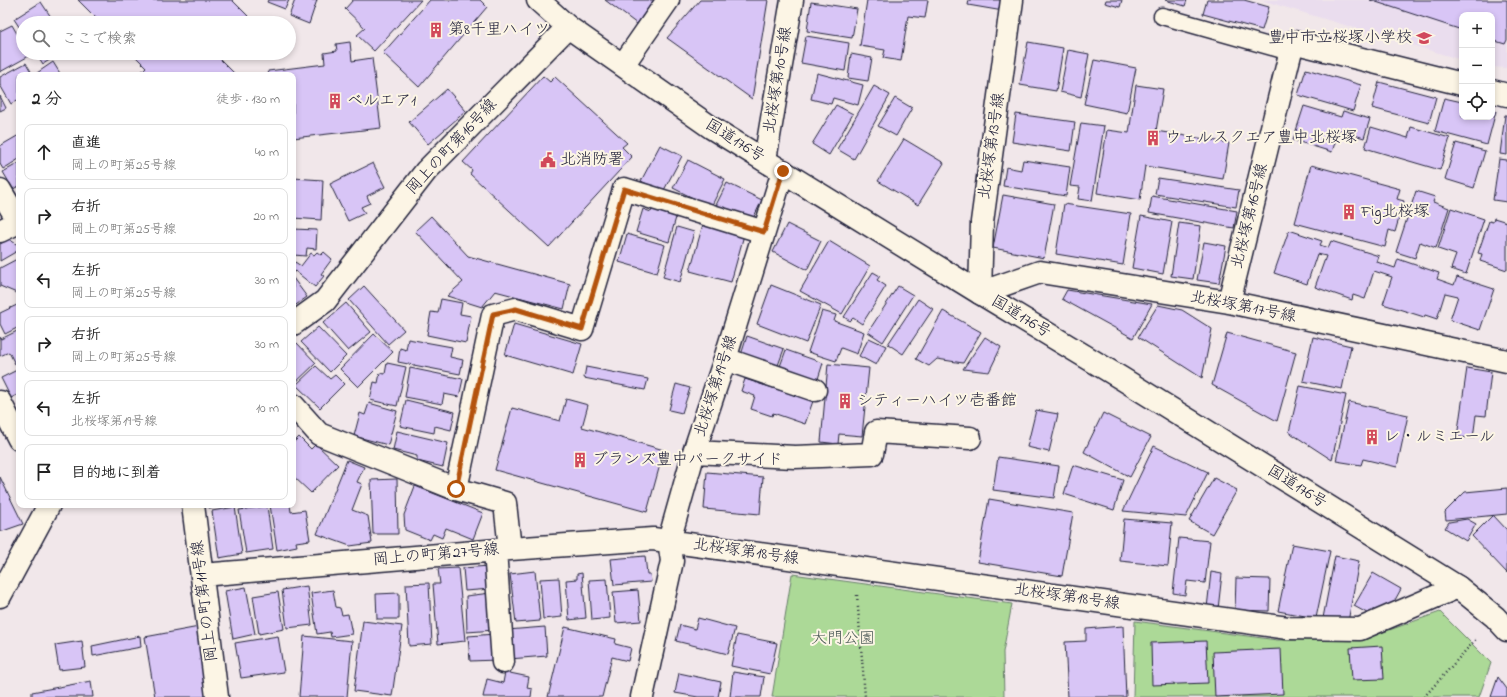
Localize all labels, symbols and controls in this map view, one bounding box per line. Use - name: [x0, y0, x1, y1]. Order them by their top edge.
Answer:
- map controls: [1459, 12, 1495, 120]
- button: +: [1459, 12, 1495, 48]
- search box: [16, 16, 296, 60]
- place label: 第8千里ハイツ: [448, 18, 550, 42]
- building icon: 第8千里ハイツ: [427, 21, 445, 39]
- street label: 北桜塚第10号線: [758, 25, 798, 135]
- place label: 豊中市立桜塚小学校: [1268, 26, 1412, 50]
- icon: search: [30, 27, 52, 49]
- text: ここで検索: [62, 28, 137, 50]
- school or university icon: 豊中市立桜塚小学校: [1415, 29, 1433, 47]
- button: −: [1459, 48, 1495, 84]
- button: locate: [1459, 84, 1495, 120]
- text: 2 分: [32, 87, 62, 112]
- place label: ベルエア1: [347, 89, 416, 113]
- text: 徒歩 · 130 m: [216, 90, 280, 109]
- street label: 北桜塚第13号線: [973, 91, 1011, 201]
- building icon: ベルエア1: [326, 92, 344, 110]
- street label: 岡上の町第16号線: [401, 93, 503, 201]
- street label: 国道176号: [700, 113, 770, 169]
- place label: ウェルスクエア豊中北桜塚: [1165, 126, 1357, 150]
- building icon: ウェルスクエア豊中北桜塚: [1144, 129, 1162, 147]
- text: 直進: [71, 132, 101, 154]
- icon: ahead: [33, 141, 55, 163]
- text: 40 m: [255, 143, 279, 162]
- place label: 北消防署: [560, 148, 624, 172]
- public building icon: 北消防署: [539, 151, 557, 169]
- text: 岡上の町第25号線: [71, 156, 176, 175]
- street label: 北桜塚第16号線: [1225, 161, 1275, 271]
- route end: [774, 162, 792, 180]
- text: 右折: [71, 196, 101, 218]
- place label: Fig北桜塚: [1360, 200, 1429, 224]
- building icon: Fig北桜塚: [1340, 203, 1358, 221]
- icon: right: [33, 205, 55, 227]
- text: 20 m: [254, 207, 279, 226]
- text: 岡上の町第25号線: [71, 220, 176, 239]
- text: 左折: [71, 260, 101, 282]
- icon: left: [33, 269, 55, 291]
- text: 30 m: [255, 271, 279, 290]
- text: 岡上の町第25号線: [71, 284, 176, 303]
- street label: 北桜塚第17号線: [1188, 285, 1298, 329]
- street label: 国道176号: [986, 290, 1056, 344]
- text: 右折: [71, 324, 101, 346]
- street label: 北桜塚第19号線: [688, 332, 744, 440]
- icon: right: [33, 333, 55, 355]
- text: 30 m: [255, 335, 279, 354]
- text: 岡上の町第25号線: [71, 348, 176, 367]
- text: 左折: [71, 388, 101, 410]
- place label: シティーハイツ壱番館: [857, 389, 1017, 413]
- building icon: シティーハイツ壱番館: [836, 392, 854, 410]
- icon: left: [33, 397, 55, 419]
- text: 10 m: [256, 399, 279, 418]
- text: 北桜塚第19号線: [71, 412, 157, 431]
- place label: レ・ルミエール: [1384, 425, 1495, 449]
- building icon: レ・ルミエール: [1363, 428, 1381, 446]
- place label: ブランズ豊中パークサイド: [592, 448, 783, 472]
- building icon: ブランズ豊中パークサイド: [571, 451, 589, 469]
- street label: 国道176号: [1262, 459, 1332, 515]
- icon: arrive: [33, 461, 55, 483]
- text: 目的地に到着: [71, 462, 161, 484]
- route start: [447, 480, 465, 498]
- street label: 北桜塚第18号線: [691, 533, 801, 571]
- street label: 岡上の町第27号線: [372, 538, 500, 572]
- street label: 岡上の町第11号線: [186, 539, 224, 663]
- street label: 北桜塚第18号線: [1012, 578, 1122, 616]
- park label: 大門公園: [811, 627, 875, 651]

